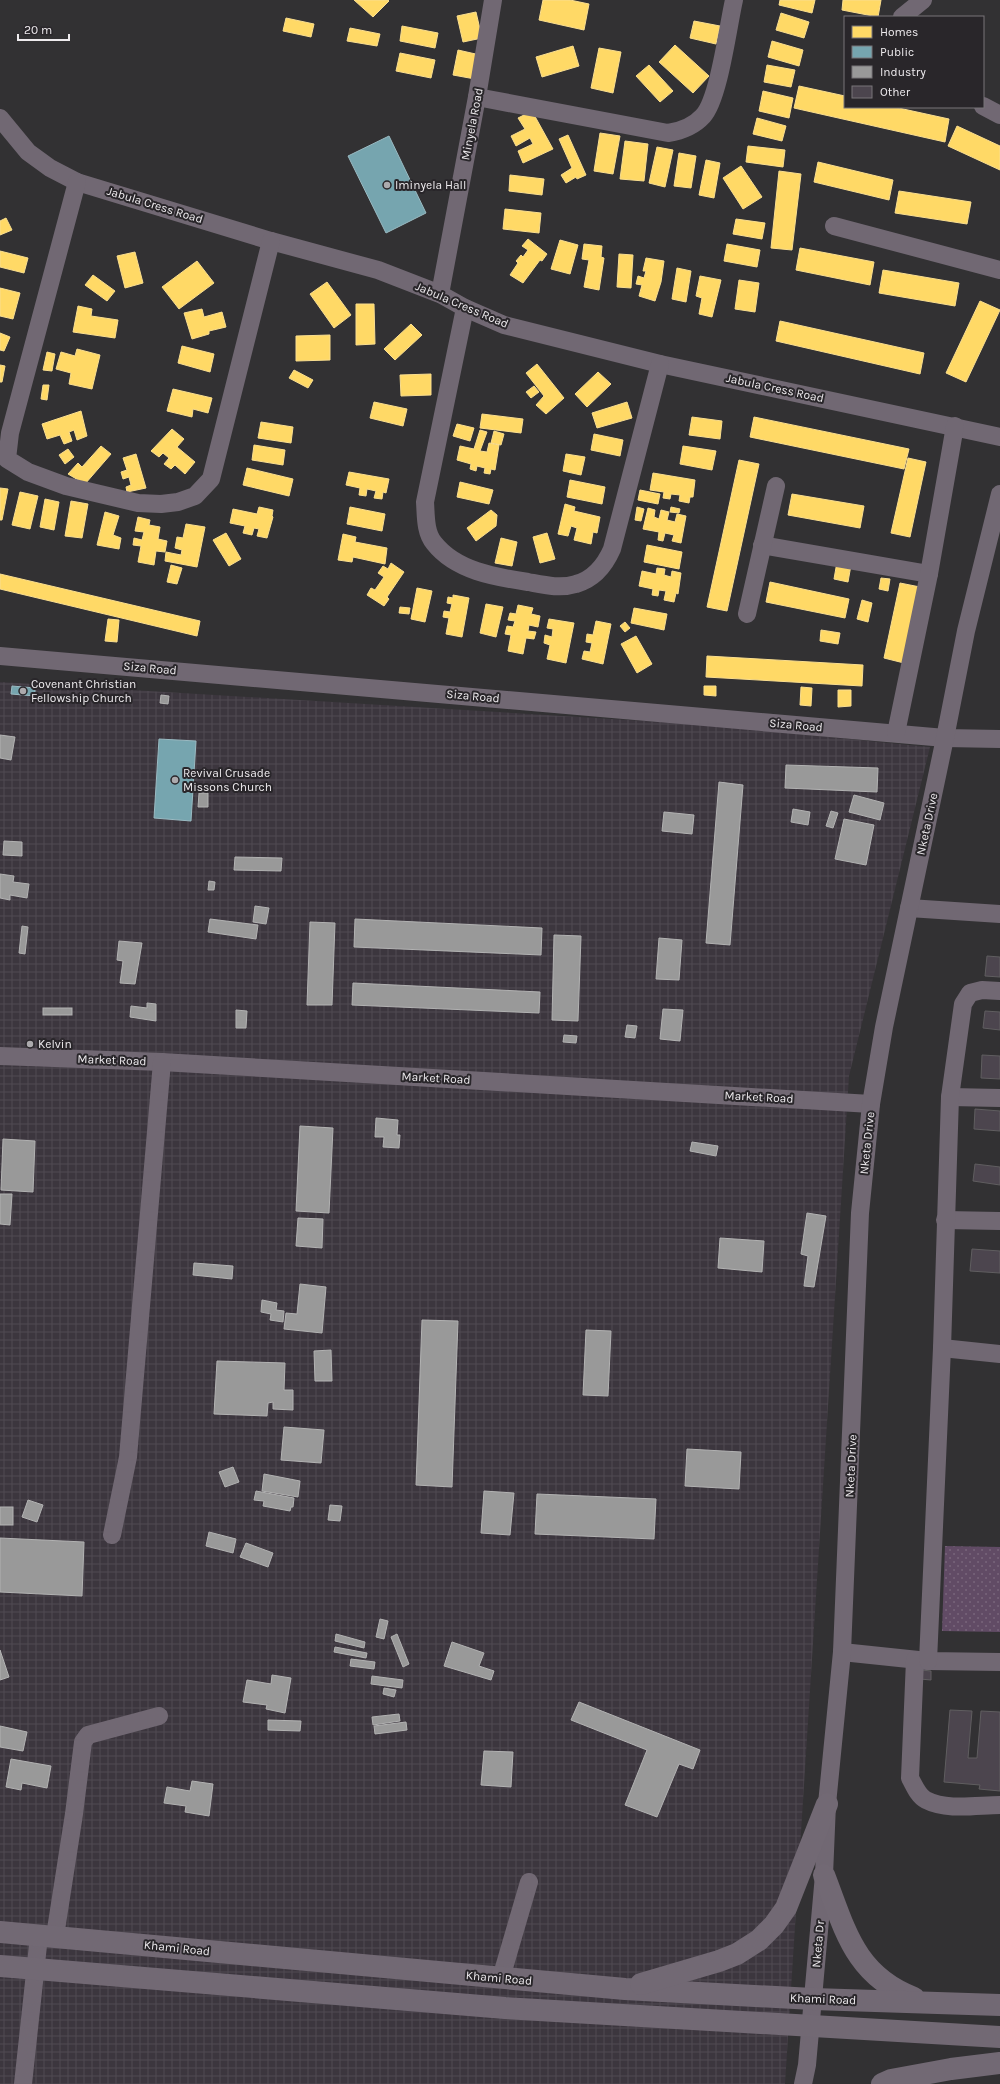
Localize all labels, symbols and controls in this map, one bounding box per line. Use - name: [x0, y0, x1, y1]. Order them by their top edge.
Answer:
- scale bar: [18, 16, 69, 42]
- legend: [844, 16, 984, 108]
- text: 20 m: [24, 23, 52, 37]
- text: Homes: [880, 25, 918, 39]
- text: Public: [880, 45, 914, 59]
- text: Industry: [880, 65, 926, 79]
- text: Other: [880, 85, 911, 99]
- street label: Minyela Road: [458, 87, 486, 161]
- place label: Iminyela Hall: [395, 178, 466, 192]
- marker: Iminyela Hall: [382, 180, 392, 190]
- street label: Jabula Cress Road: [105, 184, 205, 226]
- street label: Jabula Cress Road: [413, 279, 511, 331]
- street label: Jabula Cress Road: [725, 371, 825, 405]
- street label: Siza Road: [123, 659, 177, 677]
- place label: Covenant Christian Fellowship Church: [31, 677, 136, 705]
- marker: Covenant Christian Fellowship Church: [18, 686, 28, 696]
- street label: Siza Road: [446, 687, 500, 705]
- street label: Siza Road: [769, 716, 823, 734]
- place label: Revival Crusade Missons Church: [183, 766, 272, 794]
- marker: Revival Crusade Missons Church: [170, 775, 180, 785]
- street label: Nketa Drive: [914, 792, 940, 856]
- place label: Kelvin: [38, 1037, 72, 1051]
- marker: Kelvin: [25, 1039, 35, 1049]
- street label: Market Road: [77, 1052, 147, 1068]
- street label: Market Road: [401, 1069, 471, 1087]
- street label: Market Road: [724, 1088, 794, 1106]
- street label: Nketa Drive: [857, 1111, 877, 1175]
- street label: Nketa Drive: [842, 1434, 860, 1498]
- street label: Nketa Dr: [809, 1919, 827, 1968]
- street label: Khami Road: [143, 1938, 211, 1958]
- street label: Khami Road: [465, 1968, 533, 1988]
- street label: Khami Road: [790, 1991, 856, 2007]

